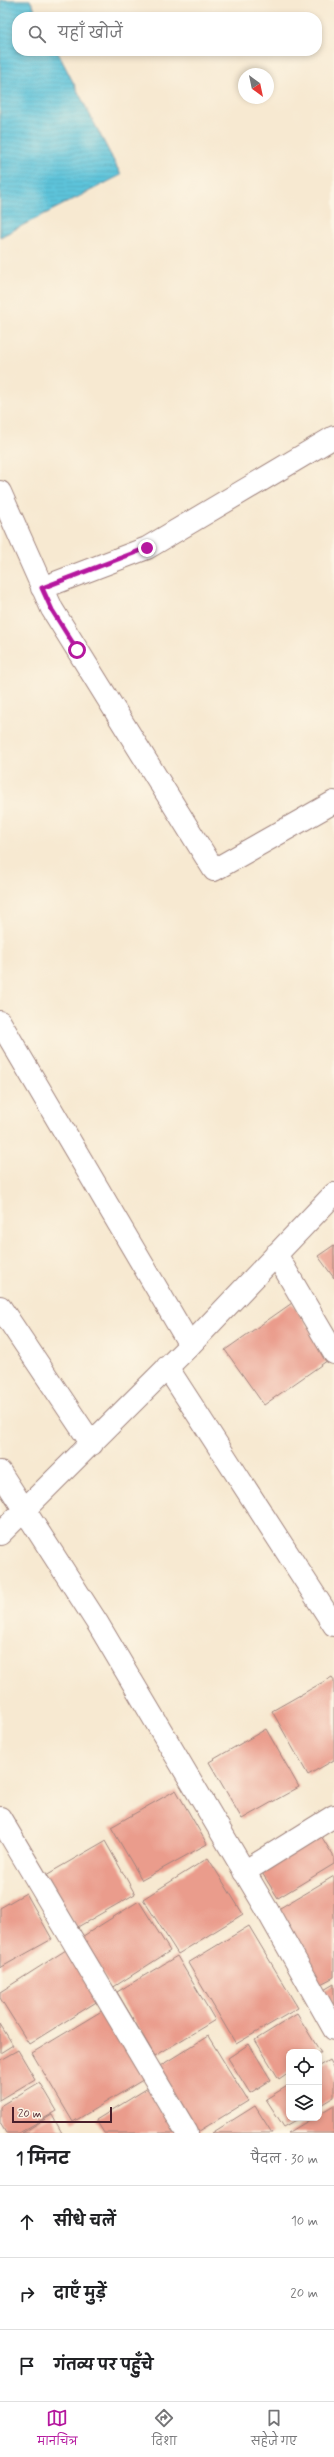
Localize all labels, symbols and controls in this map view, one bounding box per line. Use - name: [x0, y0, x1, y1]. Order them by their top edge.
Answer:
- search box: [12, 12, 322, 56]
- icon: search: [26, 23, 48, 45]
- text: यहाँ खोजें: [58, 24, 123, 44]
- north arrow: [238, 68, 274, 104]
- route end: [138, 539, 156, 557]
- route start: [68, 641, 86, 659]
- map controls: [286, 2049, 322, 2121]
- button: locate: [286, 2049, 322, 2085]
- button: layers: [286, 2085, 322, 2121]
- scale bar: [12, 2105, 112, 2124]
- text: 20 m: [18, 2107, 41, 2121]
- text: 1 मिनट: [16, 2148, 69, 2170]
- text: पैदल · 30 m: [251, 2151, 318, 2168]
- icon: ahead: [16, 2211, 38, 2233]
- text: सीधे चलें: [54, 2212, 116, 2232]
- text: 10 m: [291, 2213, 318, 2230]
- icon: right: [16, 2283, 38, 2305]
- text: दाएँ मुड़ें: [54, 2284, 106, 2304]
- text: 20 m: [290, 2285, 318, 2302]
- icon: arrive: [16, 2355, 38, 2377]
- text: गंतव्य पर पहुँचे: [54, 2356, 153, 2376]
- tab: मानचित्र: [37, 2407, 78, 2453]
- tab: दिशा: [152, 2407, 177, 2453]
- tab: सहेजे गए: [251, 2407, 297, 2453]

